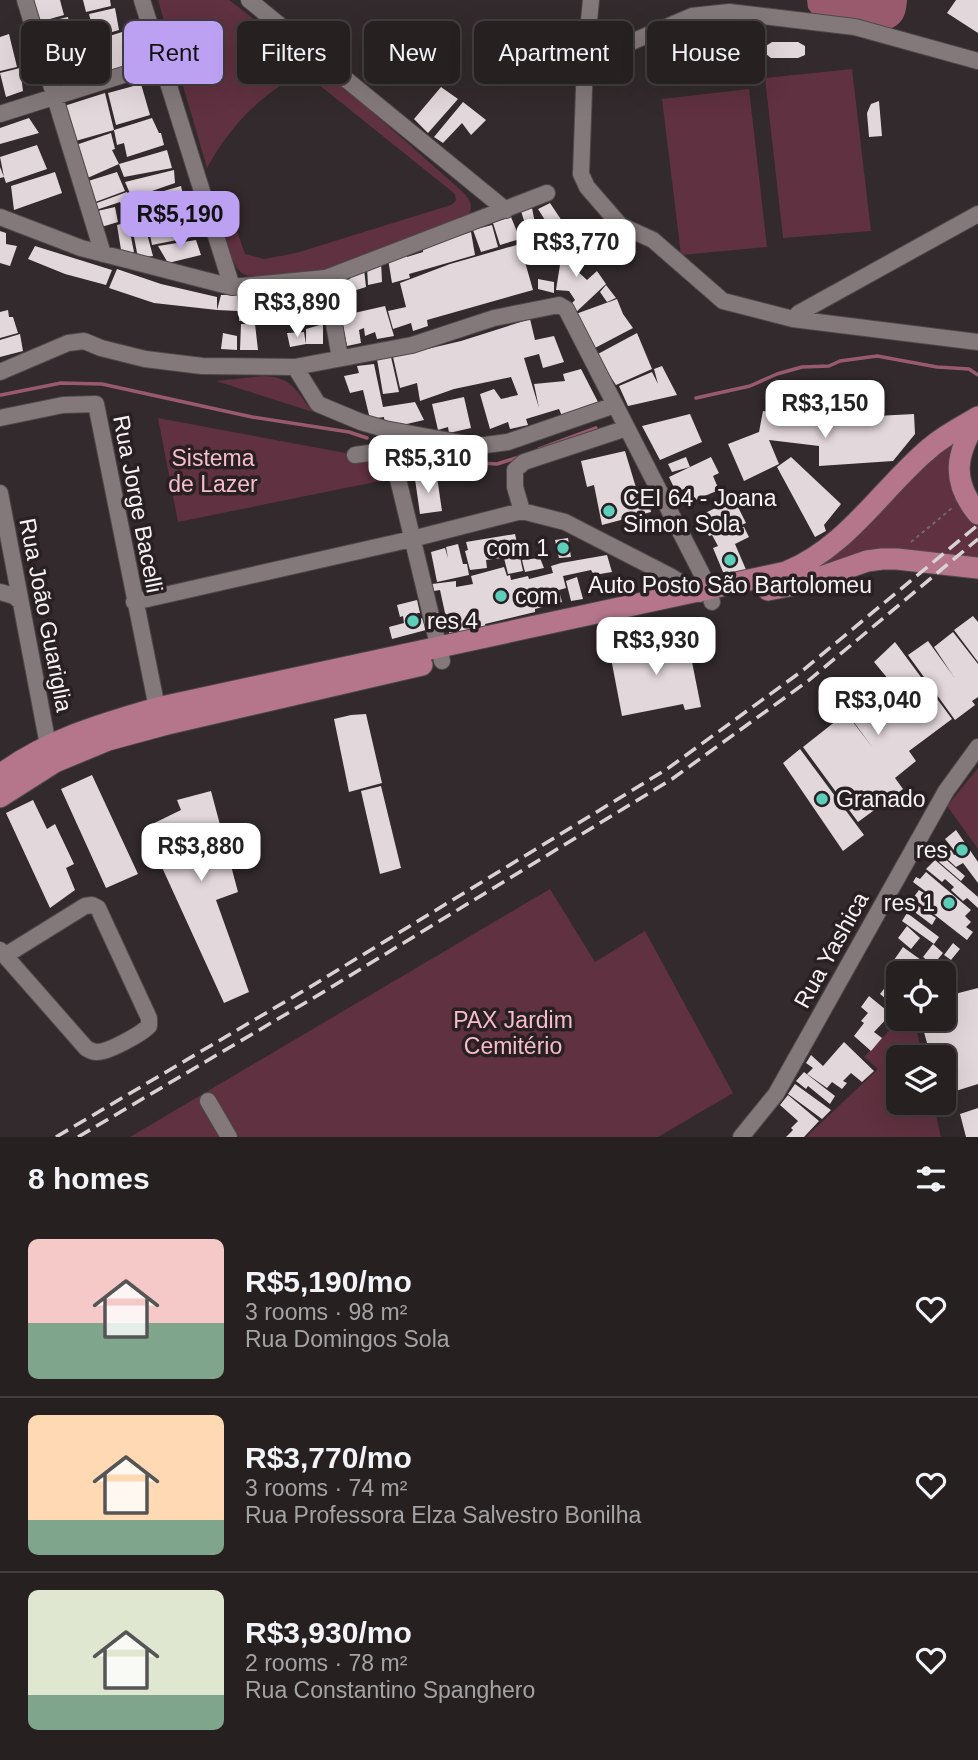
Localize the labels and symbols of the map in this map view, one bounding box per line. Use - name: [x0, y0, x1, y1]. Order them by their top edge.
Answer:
- pin: R$5,190: [115, 191, 245, 251]
- pin: R$3,770: [511, 219, 641, 279]
- pin: R$3,890: [232, 280, 362, 339]
- pin: R$3,150: [760, 380, 890, 440]
- street label: Rua Jorge Bacelli: [108, 413, 168, 595]
- pin: R$5,310: [363, 435, 493, 495]
- park label: Sistema de Lazer: [168, 445, 258, 497]
- place label: CEI 64 - Joana Simon Sola: [623, 485, 777, 537]
- marker: CEI 64 - Joana Simon Sola: [601, 503, 617, 519]
- street label: Rua João Guariglia: [14, 516, 78, 714]
- place label: com 1: [486, 535, 549, 561]
- marker: com 1: [555, 540, 571, 556]
- marker: Auto Posto São Bartolomeu: [722, 552, 738, 568]
- place label: Auto Posto São Bartolomeu: [588, 572, 872, 598]
- place label: com: [515, 583, 558, 609]
- marker: com: [493, 588, 509, 604]
- place label: res 4: [427, 608, 478, 634]
- marker: res 4: [405, 613, 421, 629]
- pin: R$3,930: [591, 618, 721, 677]
- pin: R$3,040: [813, 678, 943, 737]
- place label: Granado: [836, 786, 926, 812]
- marker: Granado: [814, 791, 830, 807]
- pin: R$3,880: [136, 824, 266, 883]
- place label: res: [916, 837, 948, 863]
- marker: res: [954, 842, 970, 858]
- street label: Rua Yashica: [789, 887, 874, 1012]
- place label: res 1: [884, 890, 935, 916]
- marker: res 1: [941, 895, 957, 911]
- park label: PAX Jardim Cemitério: [453, 1007, 573, 1059]

